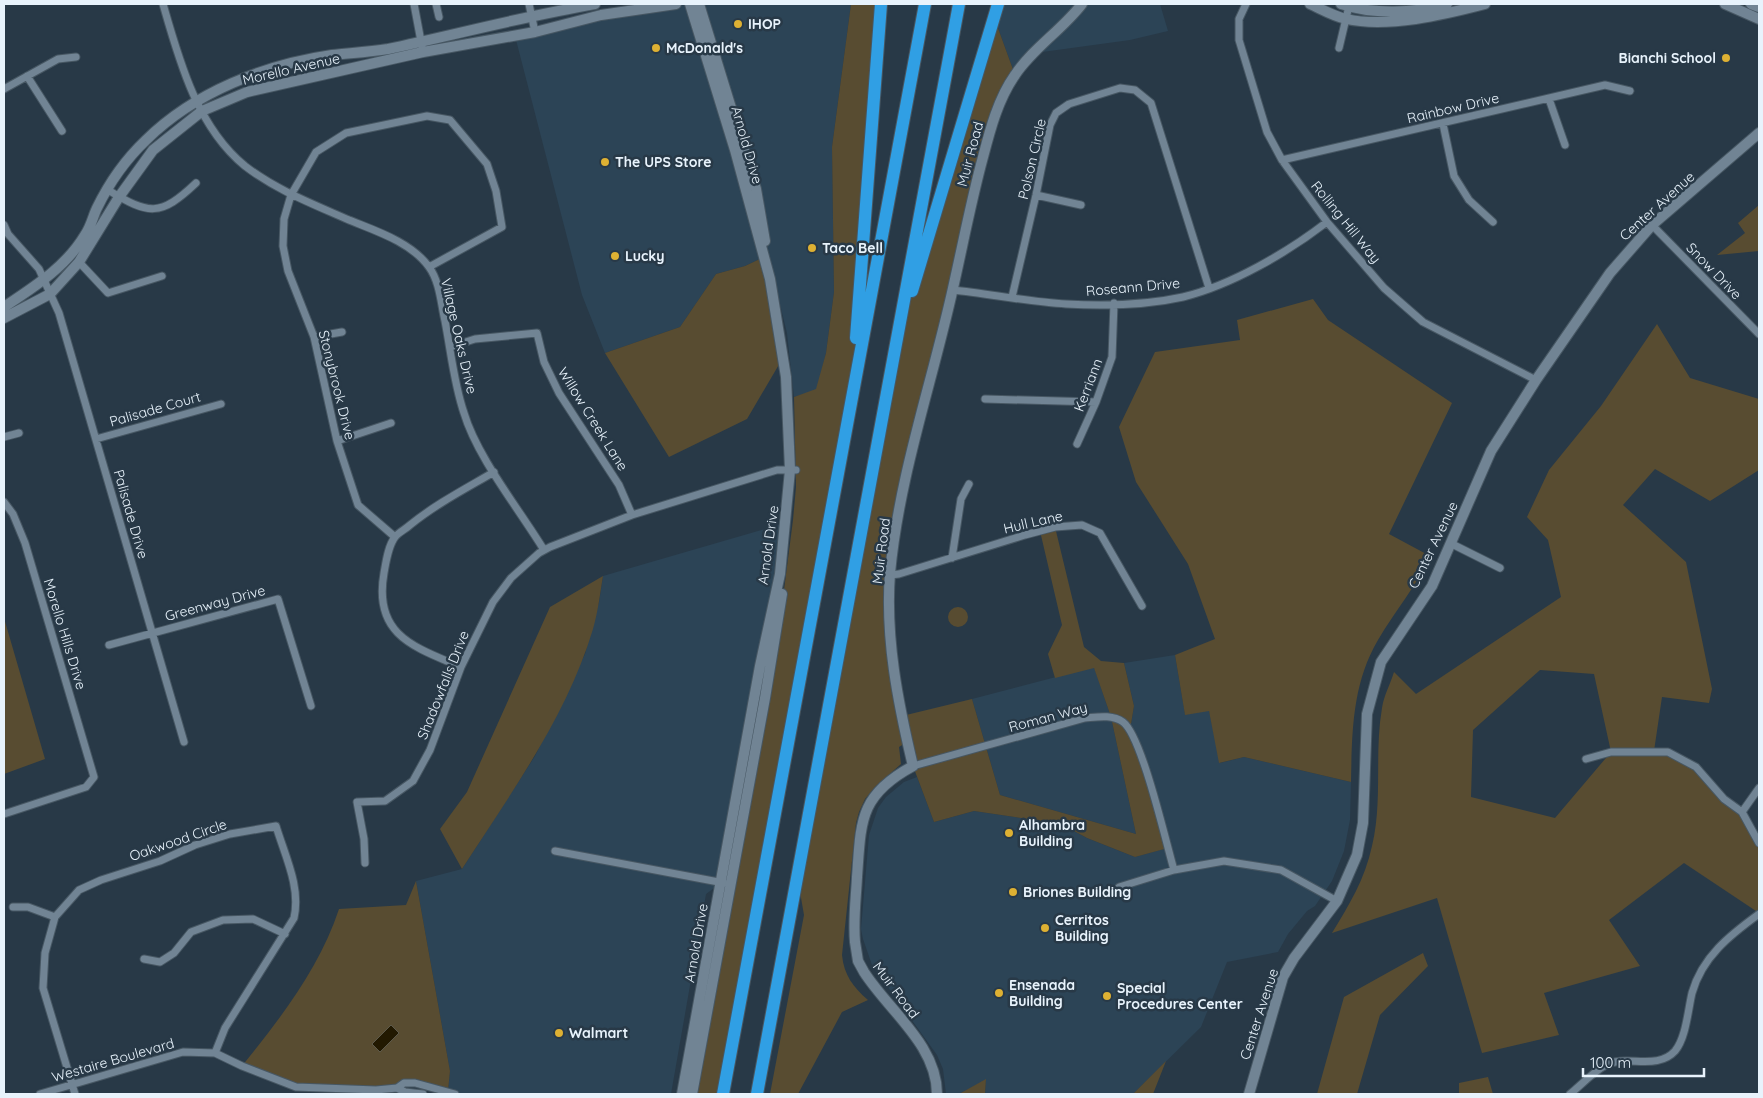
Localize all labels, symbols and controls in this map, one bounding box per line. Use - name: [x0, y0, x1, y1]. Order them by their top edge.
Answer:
- place label: IHOP: [748, 15, 781, 33]
- marker: IHOP: [732, 18, 744, 30]
- place label: McDonald's: [666, 39, 743, 57]
- marker: McDonald's: [650, 42, 662, 54]
- street label: Morello Avenue: [241, 49, 342, 89]
- place label: Bianchi School: [1619, 49, 1716, 67]
- marker: Bianchi School: [1720, 52, 1732, 64]
- street label: Rainbow Drive: [1405, 89, 1501, 127]
- street label: Arnold Drive: [727, 104, 767, 186]
- street label: Polson Circle: [1014, 117, 1050, 201]
- street label: Muir Road: [953, 120, 987, 188]
- place label: The UPS Store: [615, 153, 712, 171]
- marker: The UPS Store: [599, 156, 611, 168]
- street label: Center Avenue: [1616, 168, 1698, 244]
- street label: Rolling Hill Way: [1307, 177, 1385, 267]
- place label: Taco Bell: [822, 239, 883, 257]
- street label: Snow Drive: [1682, 239, 1746, 303]
- marker: Taco Bell: [806, 242, 818, 254]
- place label: Lucky: [625, 247, 665, 265]
- marker: Lucky: [609, 250, 621, 262]
- street label: Roseann Drive: [1085, 274, 1181, 300]
- street label: Village Oaks Drive: [437, 276, 481, 396]
- street label: Stonybrook Drive: [315, 328, 359, 442]
- street label: Kerriann: [1070, 356, 1106, 414]
- street label: Willow Creek Lane: [554, 364, 632, 474]
- street label: Palisade Court: [107, 387, 203, 431]
- street label: Palisade Drive: [110, 467, 152, 561]
- street label: Center Avenue: [1404, 498, 1462, 592]
- street label: Arnold Drive: [754, 504, 782, 586]
- street label: Hull Lane: [1002, 506, 1064, 538]
- street label: Muir Road: [868, 517, 894, 585]
- street label: Morello Hills Drive: [40, 576, 90, 692]
- street label: Greenway Drive: [163, 581, 267, 625]
- street label: Shadowfalls Drive: [413, 628, 473, 742]
- street label: Roman Way: [1007, 698, 1089, 736]
- street label: Oakwood Circle: [127, 815, 229, 865]
- place label: Alhambra Building: [1019, 816, 1085, 850]
- marker: Alhambra Building: [1003, 827, 1015, 839]
- place label: Briones Building: [1023, 883, 1131, 901]
- marker: Briones Building: [1007, 886, 1019, 898]
- street label: Arnold Drive: [680, 902, 712, 984]
- place label: Cerritos Building: [1055, 911, 1109, 945]
- marker: Cerritos Building: [1039, 922, 1051, 934]
- street label: Muir Road: [869, 958, 923, 1022]
- street label: Center Avenue: [1236, 966, 1282, 1062]
- place label: Ensenada Building: [1009, 976, 1075, 1010]
- place label: Special Procedures Center: [1117, 979, 1243, 1013]
- marker: Ensenada Building: [993, 987, 1005, 999]
- marker: Special Procedures Center: [1101, 990, 1113, 1002]
- place label: Walmart: [569, 1024, 628, 1042]
- marker: Walmart: [553, 1027, 565, 1039]
- street label: Westaire Boulevard: [50, 1034, 176, 1086]
- scale bar: [1583, 1046, 1704, 1078]
- text: 100 m: [1590, 1053, 1631, 1072]

